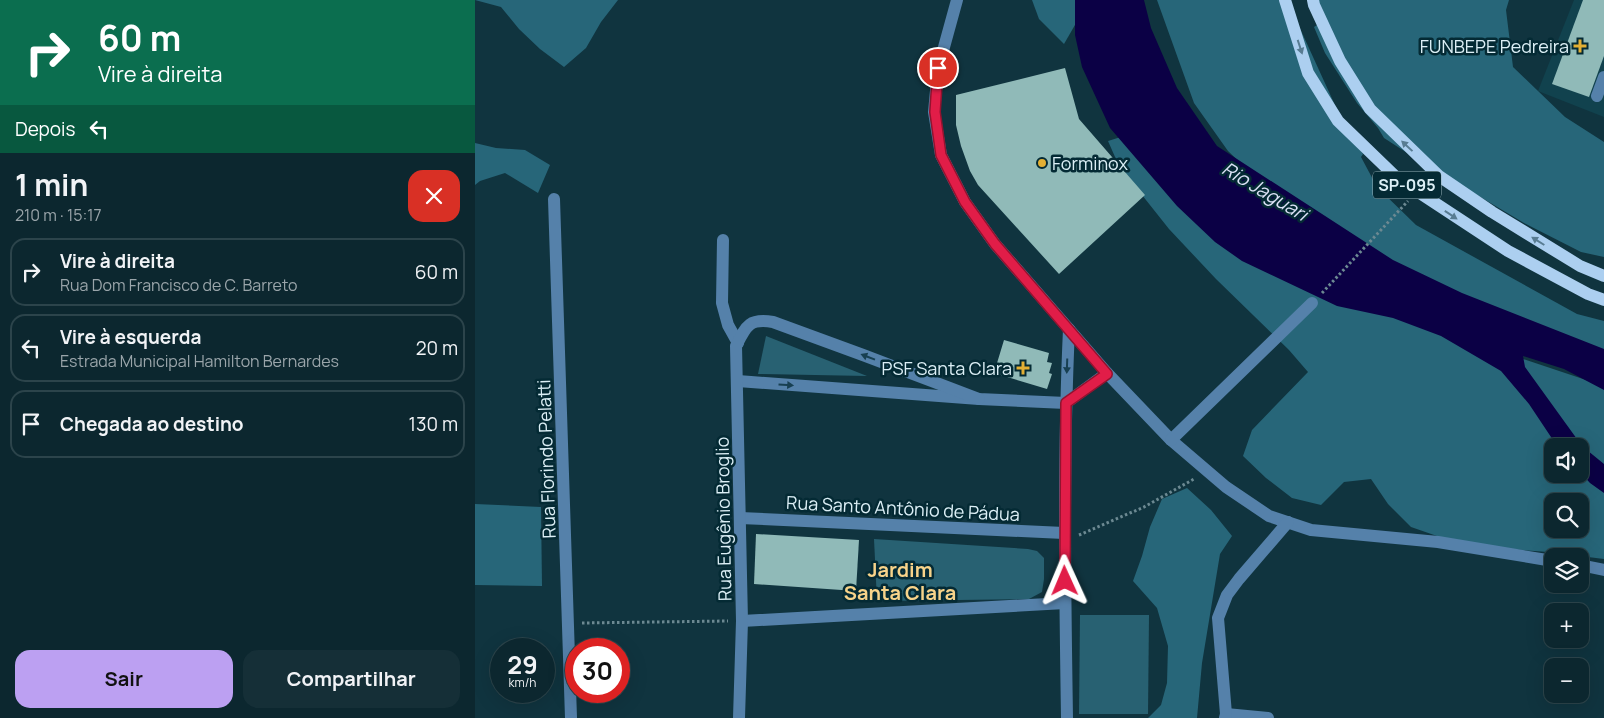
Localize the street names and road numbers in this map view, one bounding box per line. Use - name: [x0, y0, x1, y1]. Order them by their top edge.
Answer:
- road number: SP-095: [1373, 172, 1441, 198]
- street label: Rua Florindo Pelatti: [531, 379, 561, 539]
- street label: Rua Eugênio Broglio: [710, 437, 736, 601]
- street label: Rua Santo Antônio de Pádua: [786, 490, 1020, 526]

